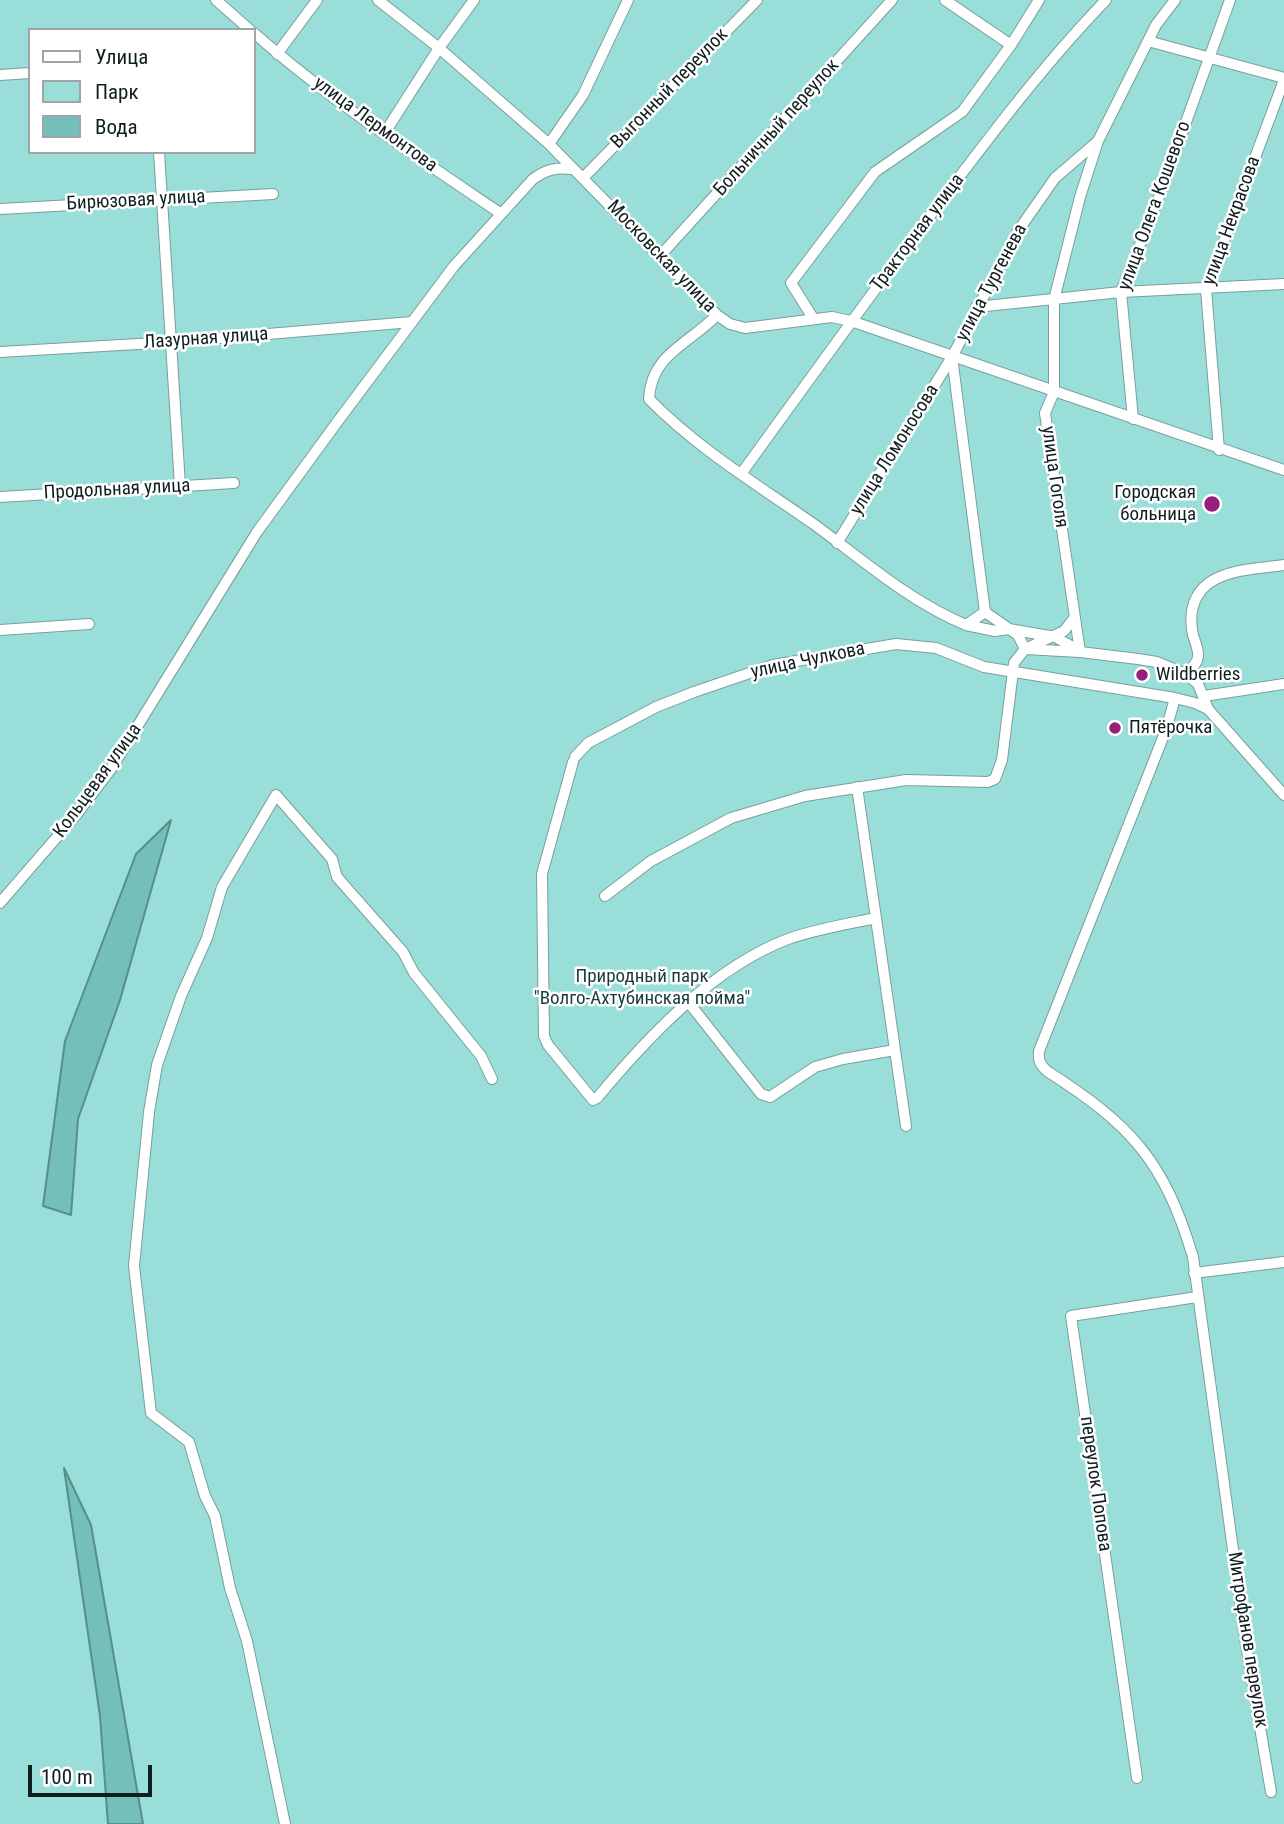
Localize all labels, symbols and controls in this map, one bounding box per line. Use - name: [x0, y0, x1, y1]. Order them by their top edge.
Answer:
- street label: Выгонный переулок: [607, 24, 733, 154]
- legend: [28, 28, 256, 154]
- text: Улица: [95, 45, 148, 69]
- street label: Больничный переулок: [710, 55, 844, 201]
- street label: улица Лермонтова: [309, 72, 441, 178]
- text: Парк: [95, 80, 139, 104]
- text: Вода: [95, 115, 138, 139]
- street label: улица Олега Кошевого: [1114, 118, 1196, 294]
- street label: улица Некрасова: [1198, 153, 1266, 289]
- street label: Тракторная улица: [866, 170, 970, 296]
- street label: Бирюзовая улица: [66, 186, 206, 216]
- street label: Московская улица: [602, 196, 720, 318]
- street label: улица Тургенева: [951, 220, 1033, 346]
- street label: Лазурная улица: [143, 323, 269, 355]
- street label: улица Ломоносова: [846, 381, 944, 519]
- street label: улица Гоголя: [1036, 425, 1072, 529]
- street label: Продольная улица: [43, 475, 191, 505]
- place label: Городская больница: [1114, 482, 1196, 526]
- marker: Городская больница: [1202, 494, 1222, 514]
- street label: улица Чулкова: [749, 638, 867, 684]
- place label: Wildberries: [1156, 664, 1240, 686]
- marker: Wildberries: [1134, 667, 1150, 683]
- place label: Пятёрочка: [1129, 717, 1212, 739]
- street label: Кольцевая улица: [49, 719, 147, 843]
- marker: Пятёрочка: [1107, 720, 1123, 736]
- park label: Природный парк "Волго-Ахтубинская пойма": [534, 966, 750, 1010]
- street label: переулок Попова: [1074, 1415, 1116, 1553]
- street label: Митрофанов переулок: [1222, 1550, 1272, 1730]
- scale bar: [32, 1750, 156, 1794]
- text: 100 m: [41, 1765, 93, 1789]

